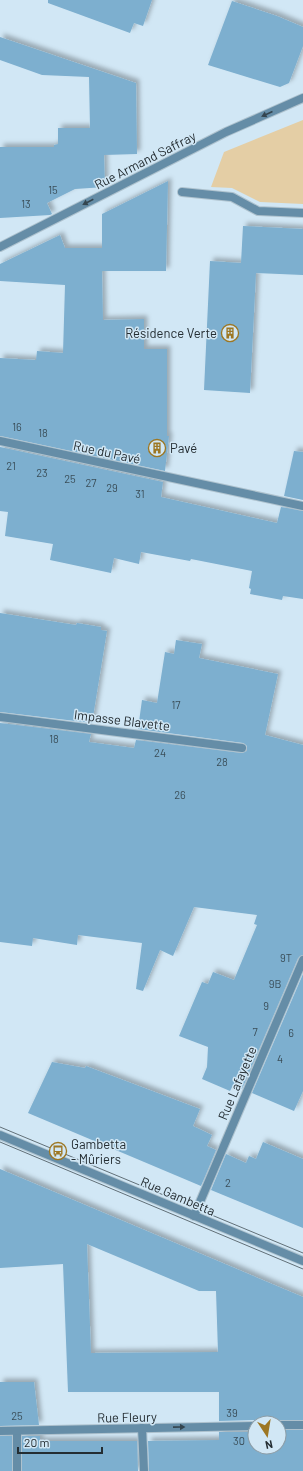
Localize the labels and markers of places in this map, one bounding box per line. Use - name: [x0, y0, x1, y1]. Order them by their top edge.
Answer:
- building icon: Résidence Verte: [220, 323, 240, 343]
- place label: Résidence Verte: [125, 325, 217, 341]
- building icon: Pavé: [147, 438, 167, 458]
- place label: Pavé: [170, 440, 197, 456]
- place label: Gambetta - Mûriers: [71, 1136, 126, 1167]
- bus stop icon: Gambetta - Mûriers: [48, 1141, 68, 1161]

